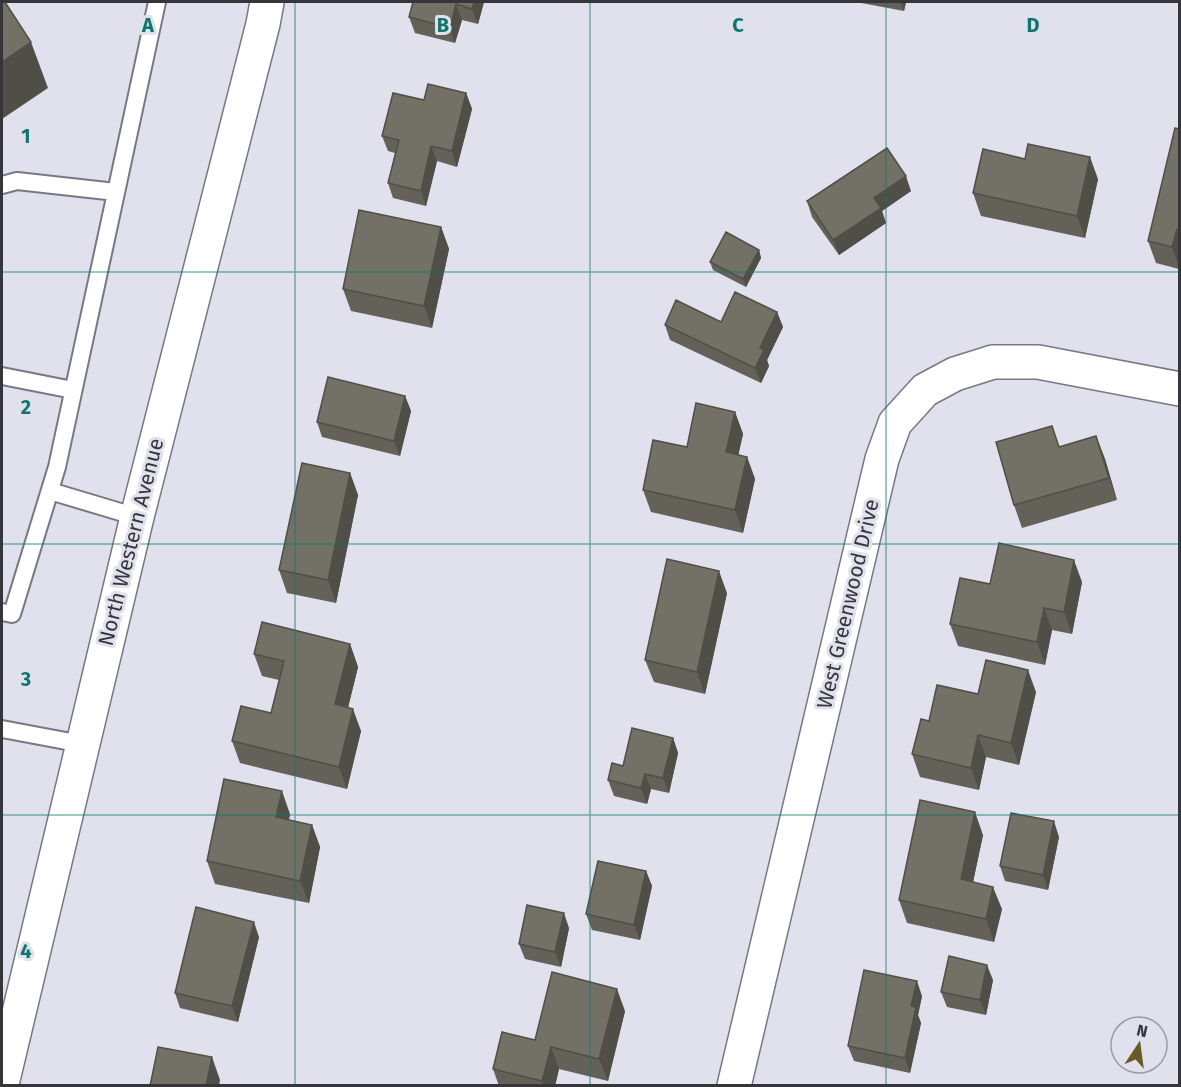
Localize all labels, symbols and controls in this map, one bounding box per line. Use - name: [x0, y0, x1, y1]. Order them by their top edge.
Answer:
- text: A: [141, 13, 155, 37]
- text: B: [437, 13, 449, 37]
- text: C: [732, 13, 744, 37]
- text: D: [1026, 13, 1040, 37]
- text: 1: [21, 124, 31, 148]
- text: 2: [21, 395, 31, 419]
- street label: North Western Avenue: [93, 436, 169, 648]
- street label: West Greenwood Drive: [811, 497, 885, 711]
- text: 3: [20, 667, 31, 691]
- text: 4: [20, 939, 32, 963]
- north arrow: [1109, 1015, 1169, 1075]
- text: N: [1135, 1020, 1150, 1041]

